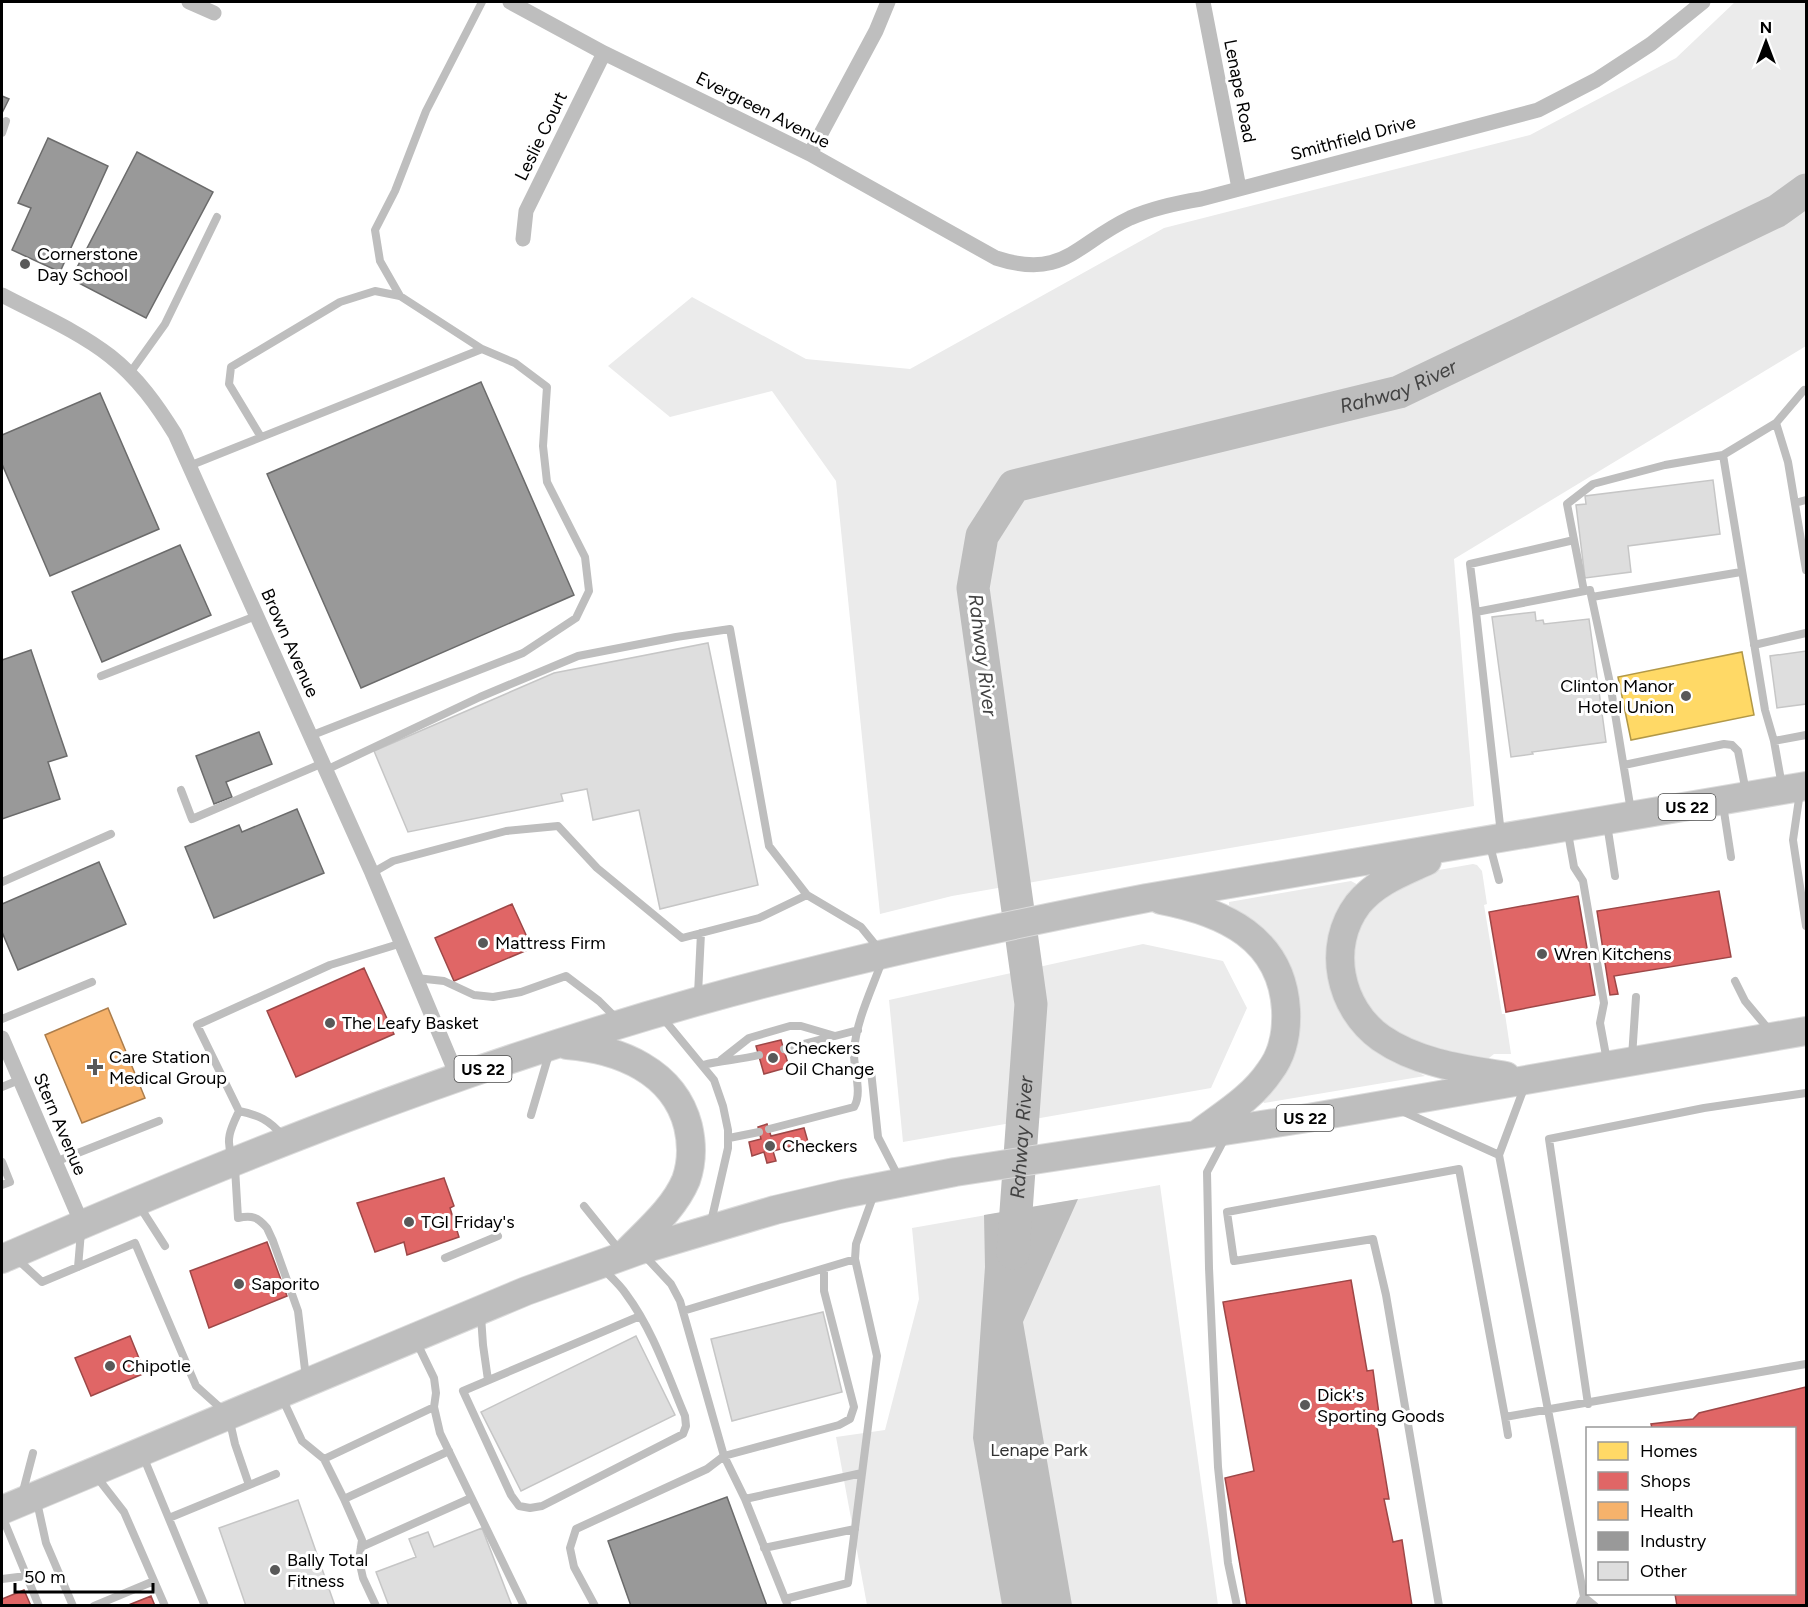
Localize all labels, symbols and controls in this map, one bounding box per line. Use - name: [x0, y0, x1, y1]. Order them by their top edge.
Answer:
- north arrow: [1736, 12, 1796, 72]
- text: N: [1760, 18, 1772, 37]
- street label: Lenape Road: [1219, 37, 1261, 145]
- street label: Evergreen Avenue: [692, 67, 834, 153]
- street label: Leslie Court: [510, 88, 572, 184]
- street label: Smithfield Drive: [1288, 111, 1418, 165]
- place label: Cornerstone Day School: [37, 243, 138, 286]
- marker: Cornerstone Day School: [18, 257, 32, 271]
- water label: Rahway River: [1337, 354, 1462, 418]
- street label: Brown Avenue: [256, 585, 324, 701]
- water label: Rahway River: [964, 592, 1003, 719]
- place label: Clinton Manor Hotel Union: [1560, 675, 1674, 718]
- marker: Clinton Manor Hotel Union: [1679, 689, 1693, 703]
- road number: US 22: [1658, 794, 1716, 820]
- place label: Mattress Firm: [495, 932, 606, 954]
- marker: Mattress Firm: [476, 936, 490, 950]
- place label: Wren Kitchens: [1554, 943, 1672, 965]
- marker: Wren Kitchens: [1535, 947, 1549, 961]
- place label: The Leafy Basket: [342, 1012, 479, 1034]
- marker: The Leafy Basket: [323, 1016, 337, 1030]
- place label: Checkers Oil Change: [785, 1037, 874, 1080]
- place label: Care Station Medical Group: [109, 1046, 227, 1089]
- marker: Checkers Oil Change: [766, 1051, 780, 1065]
- road number: US 22: [454, 1056, 512, 1082]
- marker: Care Station Medical Group: [86, 1058, 104, 1076]
- street label: Stern Avenue: [29, 1069, 92, 1179]
- water label: Rahway River: [1005, 1074, 1038, 1200]
- road number: US 22: [1276, 1105, 1334, 1131]
- place label: Checkers: [782, 1135, 857, 1157]
- marker: Checkers: [763, 1139, 777, 1153]
- place label: TGI Friday's: [421, 1211, 515, 1233]
- marker: TGI Friday's: [402, 1215, 416, 1229]
- place label: Saporito: [251, 1273, 320, 1295]
- marker: Saporito: [232, 1277, 246, 1291]
- place label: Chipotle: [122, 1355, 191, 1377]
- marker: Chipotle: [103, 1359, 117, 1373]
- place label: Dick's Sporting Goods: [1317, 1384, 1445, 1427]
- marker: Dick's Sporting Goods: [1298, 1398, 1312, 1412]
- legend: [1586, 1427, 1796, 1595]
- park label: Lenape Park: [990, 1439, 1088, 1461]
- text: Homes: [1640, 1440, 1698, 1462]
- text: Shops: [1640, 1470, 1691, 1492]
- text: Health: [1640, 1500, 1693, 1522]
- text: Industry: [1640, 1530, 1707, 1552]
- place label: Bally Total Fitness: [287, 1549, 368, 1592]
- scale bar: [15, 1556, 153, 1594]
- text: Other: [1640, 1560, 1687, 1582]
- marker: Bally Total Fitness: [268, 1563, 282, 1577]
- text: 50 m: [24, 1566, 66, 1588]

